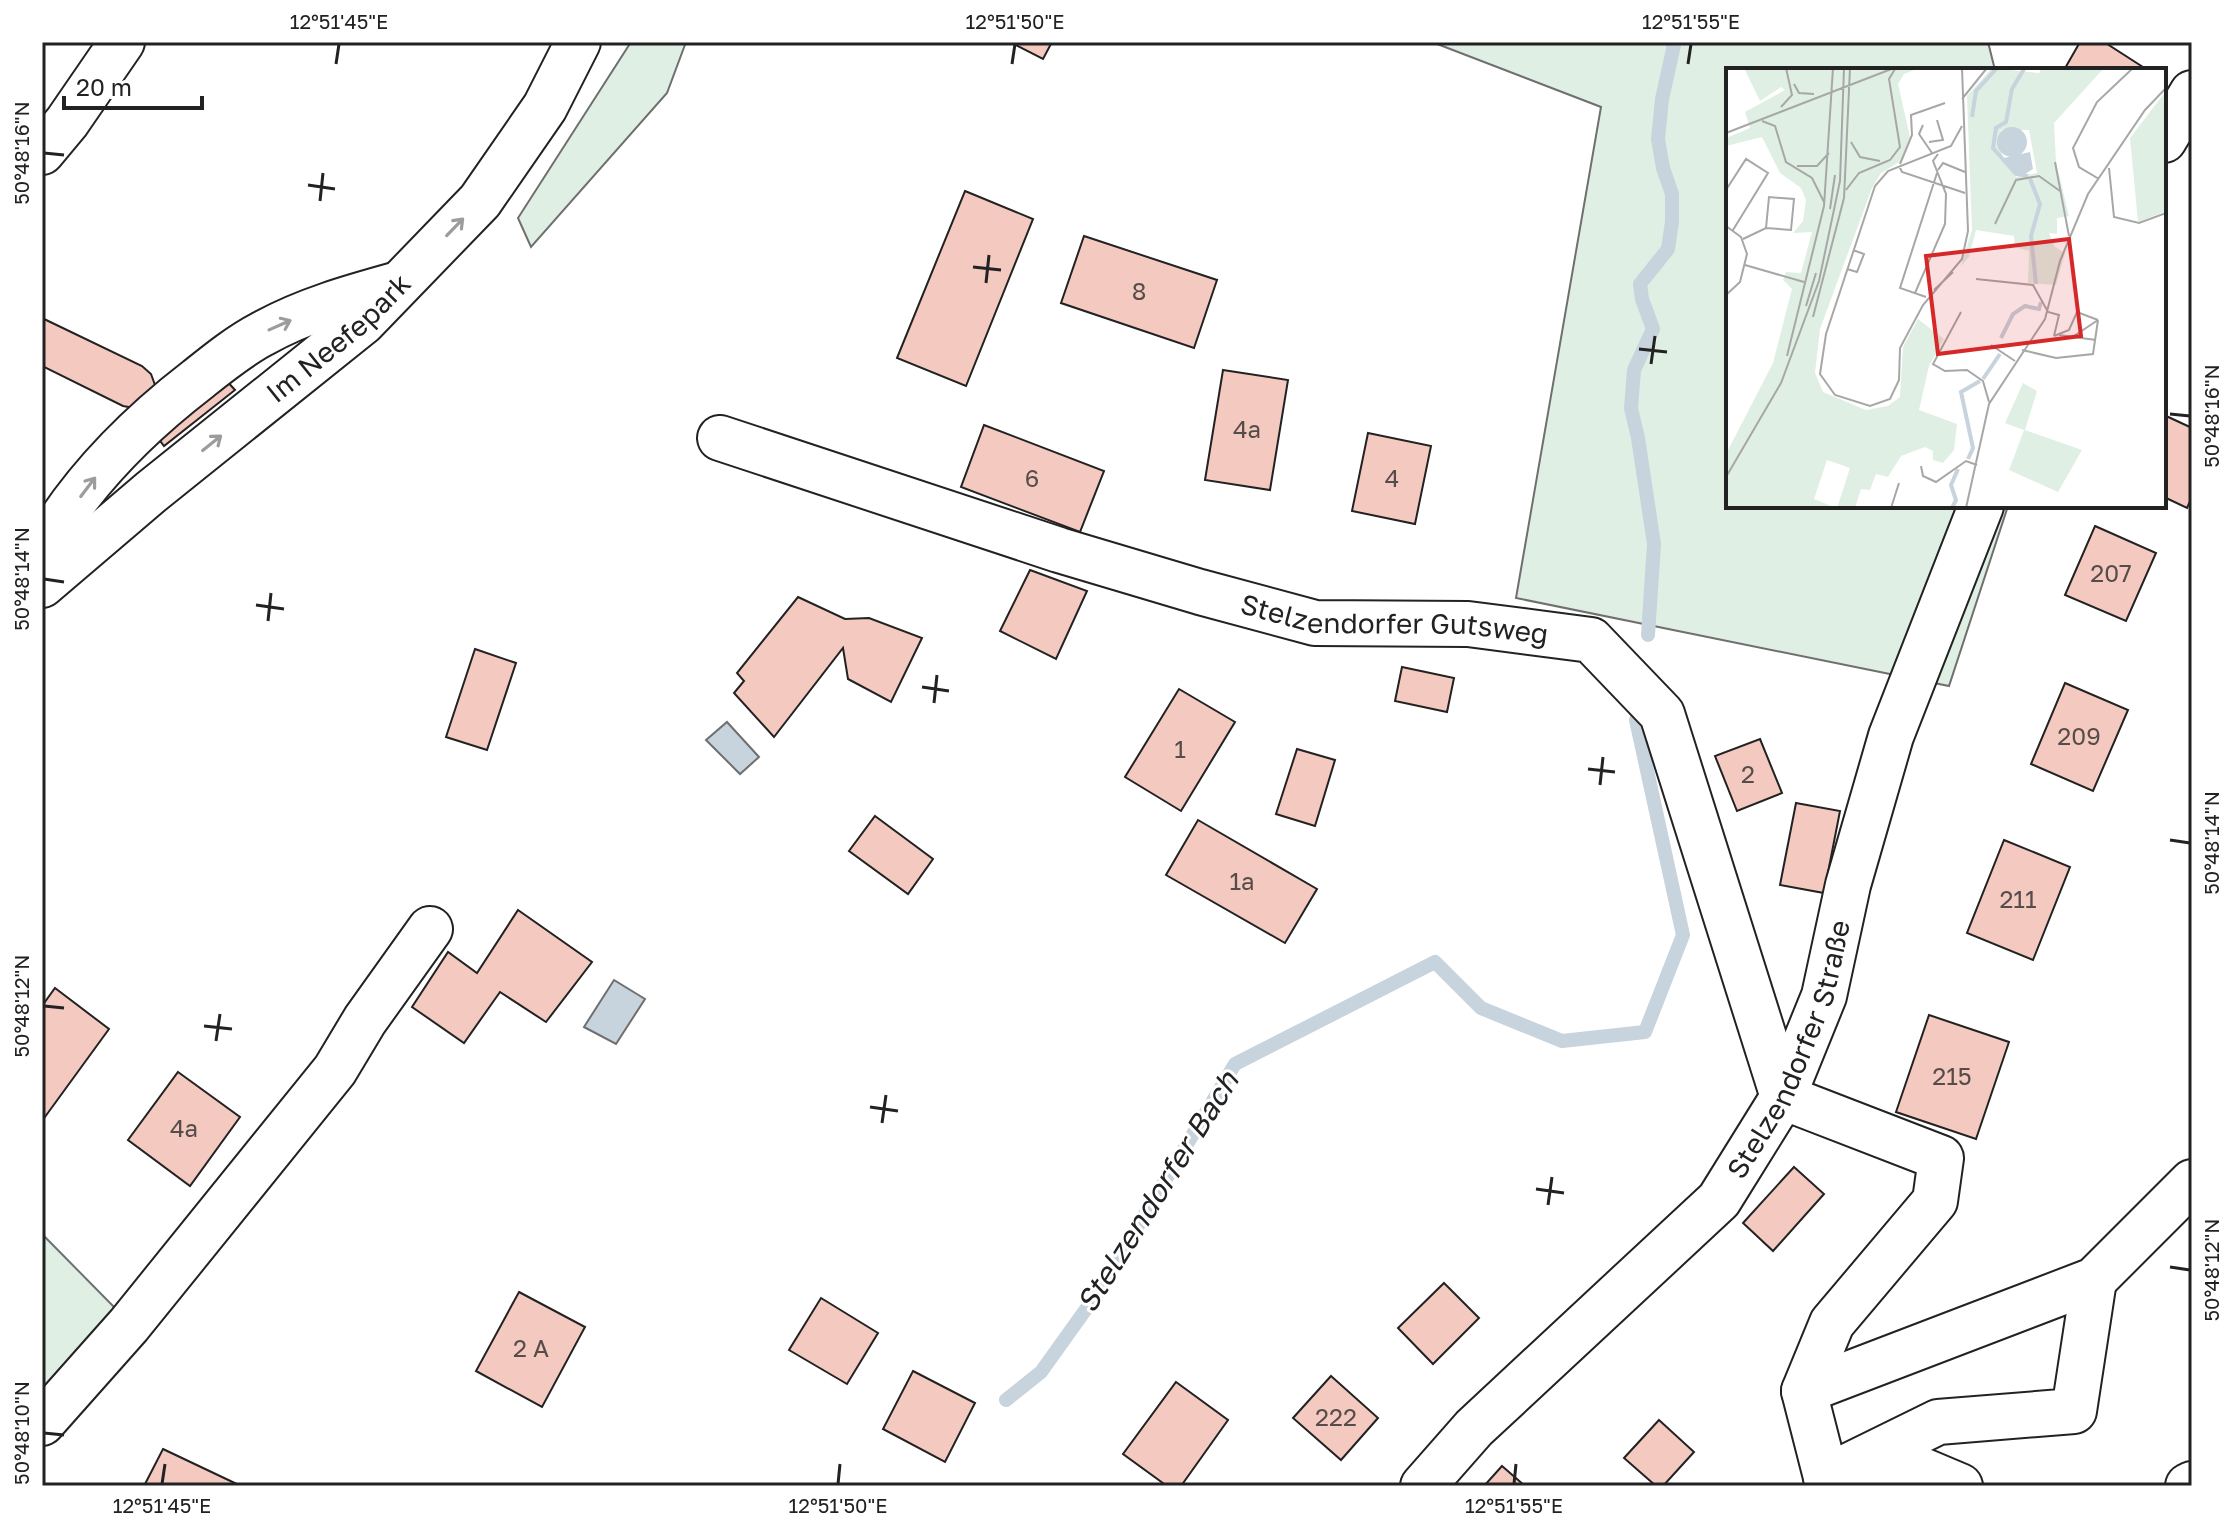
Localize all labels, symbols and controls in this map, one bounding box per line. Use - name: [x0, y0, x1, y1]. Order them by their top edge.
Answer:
- text: 12°51'45"E: [290, 9, 388, 33]
- text: 12°51'50"E: [966, 9, 1064, 33]
- text: 12°51'55"E: [1642, 9, 1740, 33]
- scale bar: [64, 60, 202, 110]
- inset map: [1726, 68, 2166, 508]
- text: 20 m: [76, 72, 132, 101]
- text: 50°48'16"N: [9, 101, 33, 205]
- one-way arrow: [445, 218, 464, 237]
- street label: Im Neefepark: [259, 266, 417, 409]
- house number: 8: [1132, 276, 1146, 305]
- one-way arrow: [267, 317, 291, 332]
- text: 50°48'16"N: [2199, 364, 2223, 468]
- house number: 4a: [1233, 414, 1261, 443]
- one-way arrow: [201, 434, 222, 452]
- house number: 6: [1025, 463, 1039, 492]
- house number: 4: [1385, 463, 1399, 492]
- one-way arrow: [79, 477, 96, 498]
- text: 50°48'14"N: [9, 527, 33, 631]
- house number: 207: [2090, 558, 2132, 587]
- street label: Stelzendorfer Gutsweg: [1237, 587, 1550, 650]
- house number: 209: [2057, 721, 2101, 750]
- house number: 1: [1174, 734, 1186, 763]
- house number: 2: [1741, 759, 1755, 788]
- text: 50°48'14"N: [2199, 791, 2223, 895]
- house number: 1a: [1229, 866, 1255, 895]
- house number: 211: [1999, 884, 2037, 913]
- street label: Stelzendorfer Straße: [1720, 917, 1856, 1184]
- text: 50°48'12"N: [9, 954, 33, 1058]
- house number: 215: [1932, 1061, 1972, 1090]
- water label: Stelzendorfer Bach: [1069, 1063, 1247, 1318]
- house number: 4a: [170, 1113, 198, 1142]
- text: 50°48'12"N: [2199, 1218, 2223, 1322]
- house number: 2 A: [513, 1333, 549, 1362]
- text: 50°48'10"N: [9, 1381, 33, 1485]
- house number: 222: [1315, 1402, 1357, 1431]
- text: 12°51'45"E: [113, 1493, 211, 1517]
- text: 12°51'50"E: [789, 1493, 887, 1517]
- text: 12°51'55"E: [1465, 1493, 1563, 1517]

